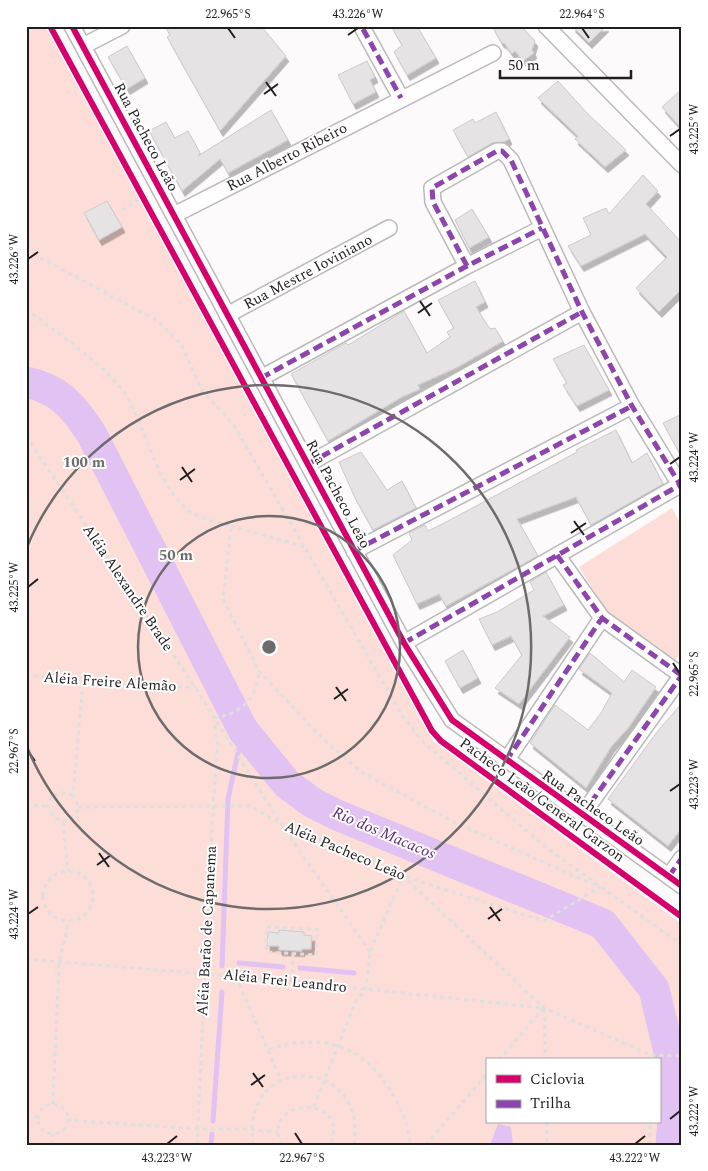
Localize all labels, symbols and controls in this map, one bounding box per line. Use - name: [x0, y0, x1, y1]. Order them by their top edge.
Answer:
- text: 22.965°S: [205, 5, 251, 24]
- text: 43.226°W: [333, 5, 384, 24]
- text: 22.964°S: [559, 5, 605, 24]
- scale bar: [500, 48, 632, 80]
- text: 50 m: [508, 54, 540, 77]
- street label: Rua Pacheco Leão: [108, 78, 184, 196]
- text: 43.225°W: [685, 103, 704, 154]
- street label: Rua Alberto Ribeiro: [223, 117, 351, 197]
- street label: Rua Mestre Ioviniano: [239, 228, 377, 316]
- text: 43.226°W: [5, 233, 24, 284]
- text: 43.224°W: [685, 431, 704, 482]
- street label: Rua Pacheco Leão: [300, 435, 376, 553]
- text: 100 m: [63, 451, 106, 474]
- street label: Aléia Alexandre Brade: [77, 520, 179, 656]
- text: 50 m: [159, 544, 194, 567]
- text: 43.225°W: [5, 561, 24, 612]
- centre of rings: [260, 638, 278, 656]
- text: 22.965°S: [685, 651, 704, 697]
- street label: Aléia Freire Alemão: [43, 666, 177, 698]
- text: 22.967°S: [5, 728, 24, 774]
- street label: Pacheco Leão/General Garzon: [454, 732, 630, 868]
- text: 43.223°W: [685, 758, 704, 809]
- street label: Rua Pacheco Leão: [537, 764, 649, 852]
- water label: Rio dos Macacos: [329, 800, 440, 866]
- street label: Aléia Pacheco Leão: [281, 815, 409, 887]
- street label: Aléia Barão de Capanema: [191, 844, 223, 1017]
- text: 43.224°W: [5, 888, 24, 939]
- street label: Aléia Frei Leandro: [222, 963, 348, 999]
- legend: [486, 1058, 660, 1124]
- text: Ciclovia: [530, 1068, 585, 1091]
- text: 43.222°W: [685, 1085, 704, 1136]
- text: Trilha: [530, 1092, 571, 1115]
- text: 43.223°W: [142, 1149, 193, 1168]
- text: 22.967°S: [279, 1149, 325, 1168]
- text: 43.222°W: [610, 1149, 661, 1168]

